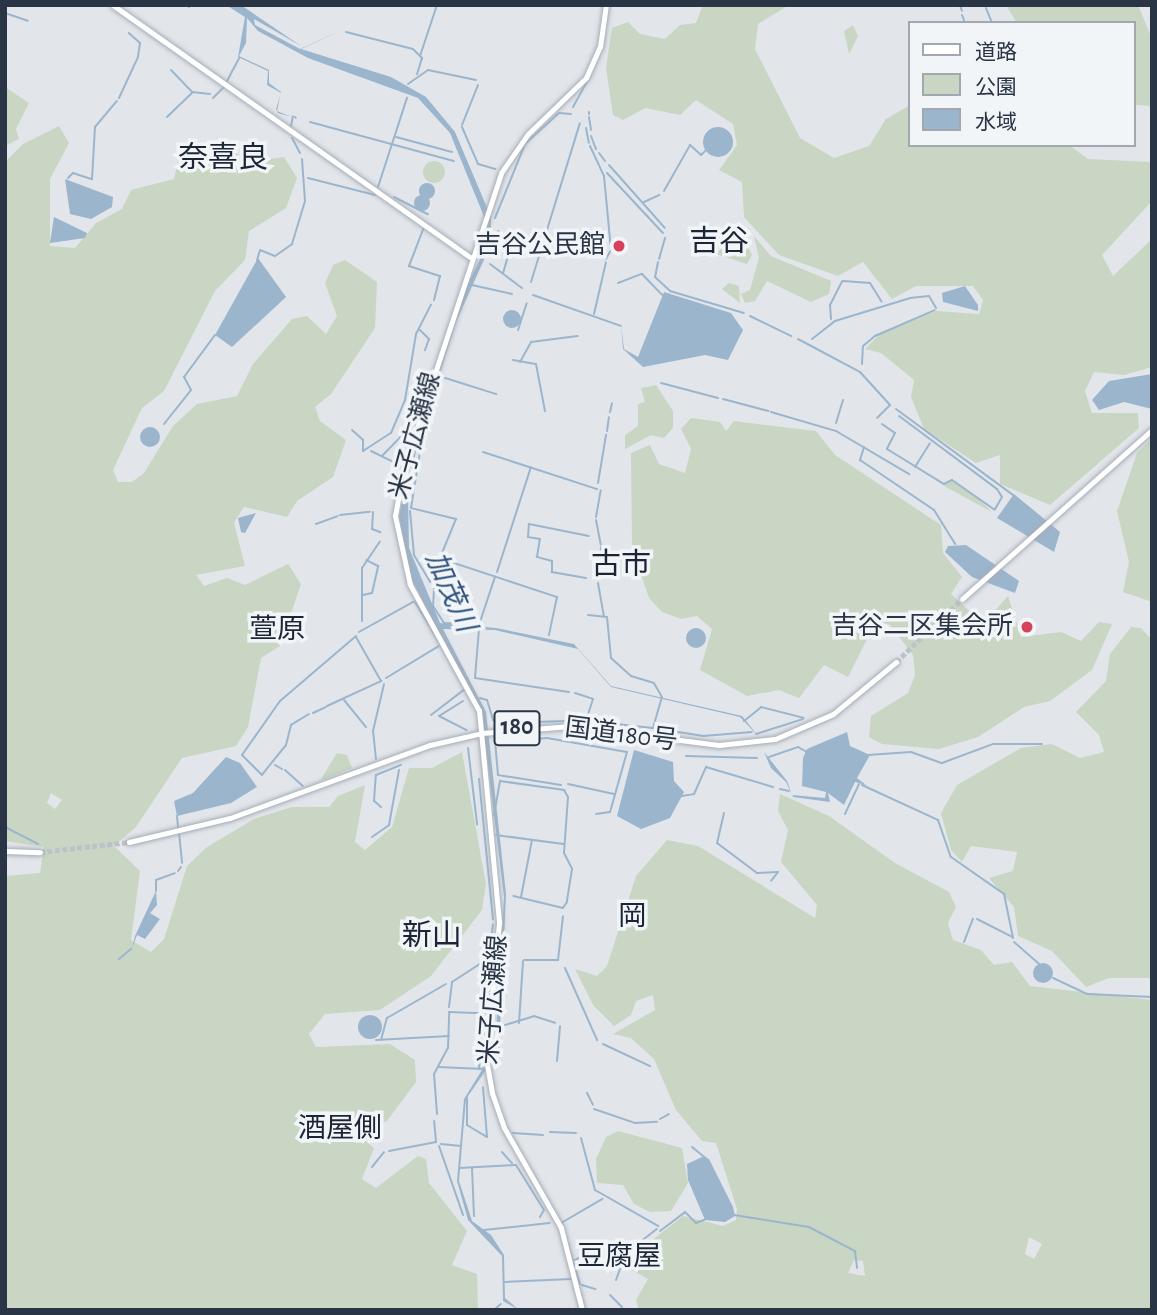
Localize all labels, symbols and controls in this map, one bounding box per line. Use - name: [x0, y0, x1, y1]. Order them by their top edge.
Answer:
- legend: [908, 21, 1136, 147]
- text: 道路: [975, 42, 1017, 63]
- text: 公園: [975, 77, 1017, 98]
- text: 水域: [975, 112, 1017, 133]
- district label: 奈喜良: [178, 140, 268, 176]
- district label: 吉谷: [689, 224, 749, 260]
- place label: 吉谷公民館: [475, 230, 605, 262]
- marker: 吉谷公民館: [611, 238, 627, 254]
- street label: 米子広瀬線: [384, 369, 448, 503]
- water label: 加茂川: [418, 547, 482, 637]
- district label: 古市: [591, 547, 651, 583]
- place label: 吉谷二区集会所: [831, 611, 1013, 643]
- district label: 萱原: [249, 613, 305, 647]
- marker: 吉谷二区集会所: [1019, 619, 1035, 635]
- road number: 180: [492, 708, 542, 748]
- street label: 国道180号: [563, 713, 679, 757]
- district label: 岡: [618, 900, 646, 934]
- district label: 新山: [402, 918, 462, 954]
- street label: 米子広瀬線: [474, 934, 514, 1066]
- district label: 酒屋側: [298, 1112, 382, 1146]
- district label: 豆腐屋: [577, 1240, 661, 1274]

